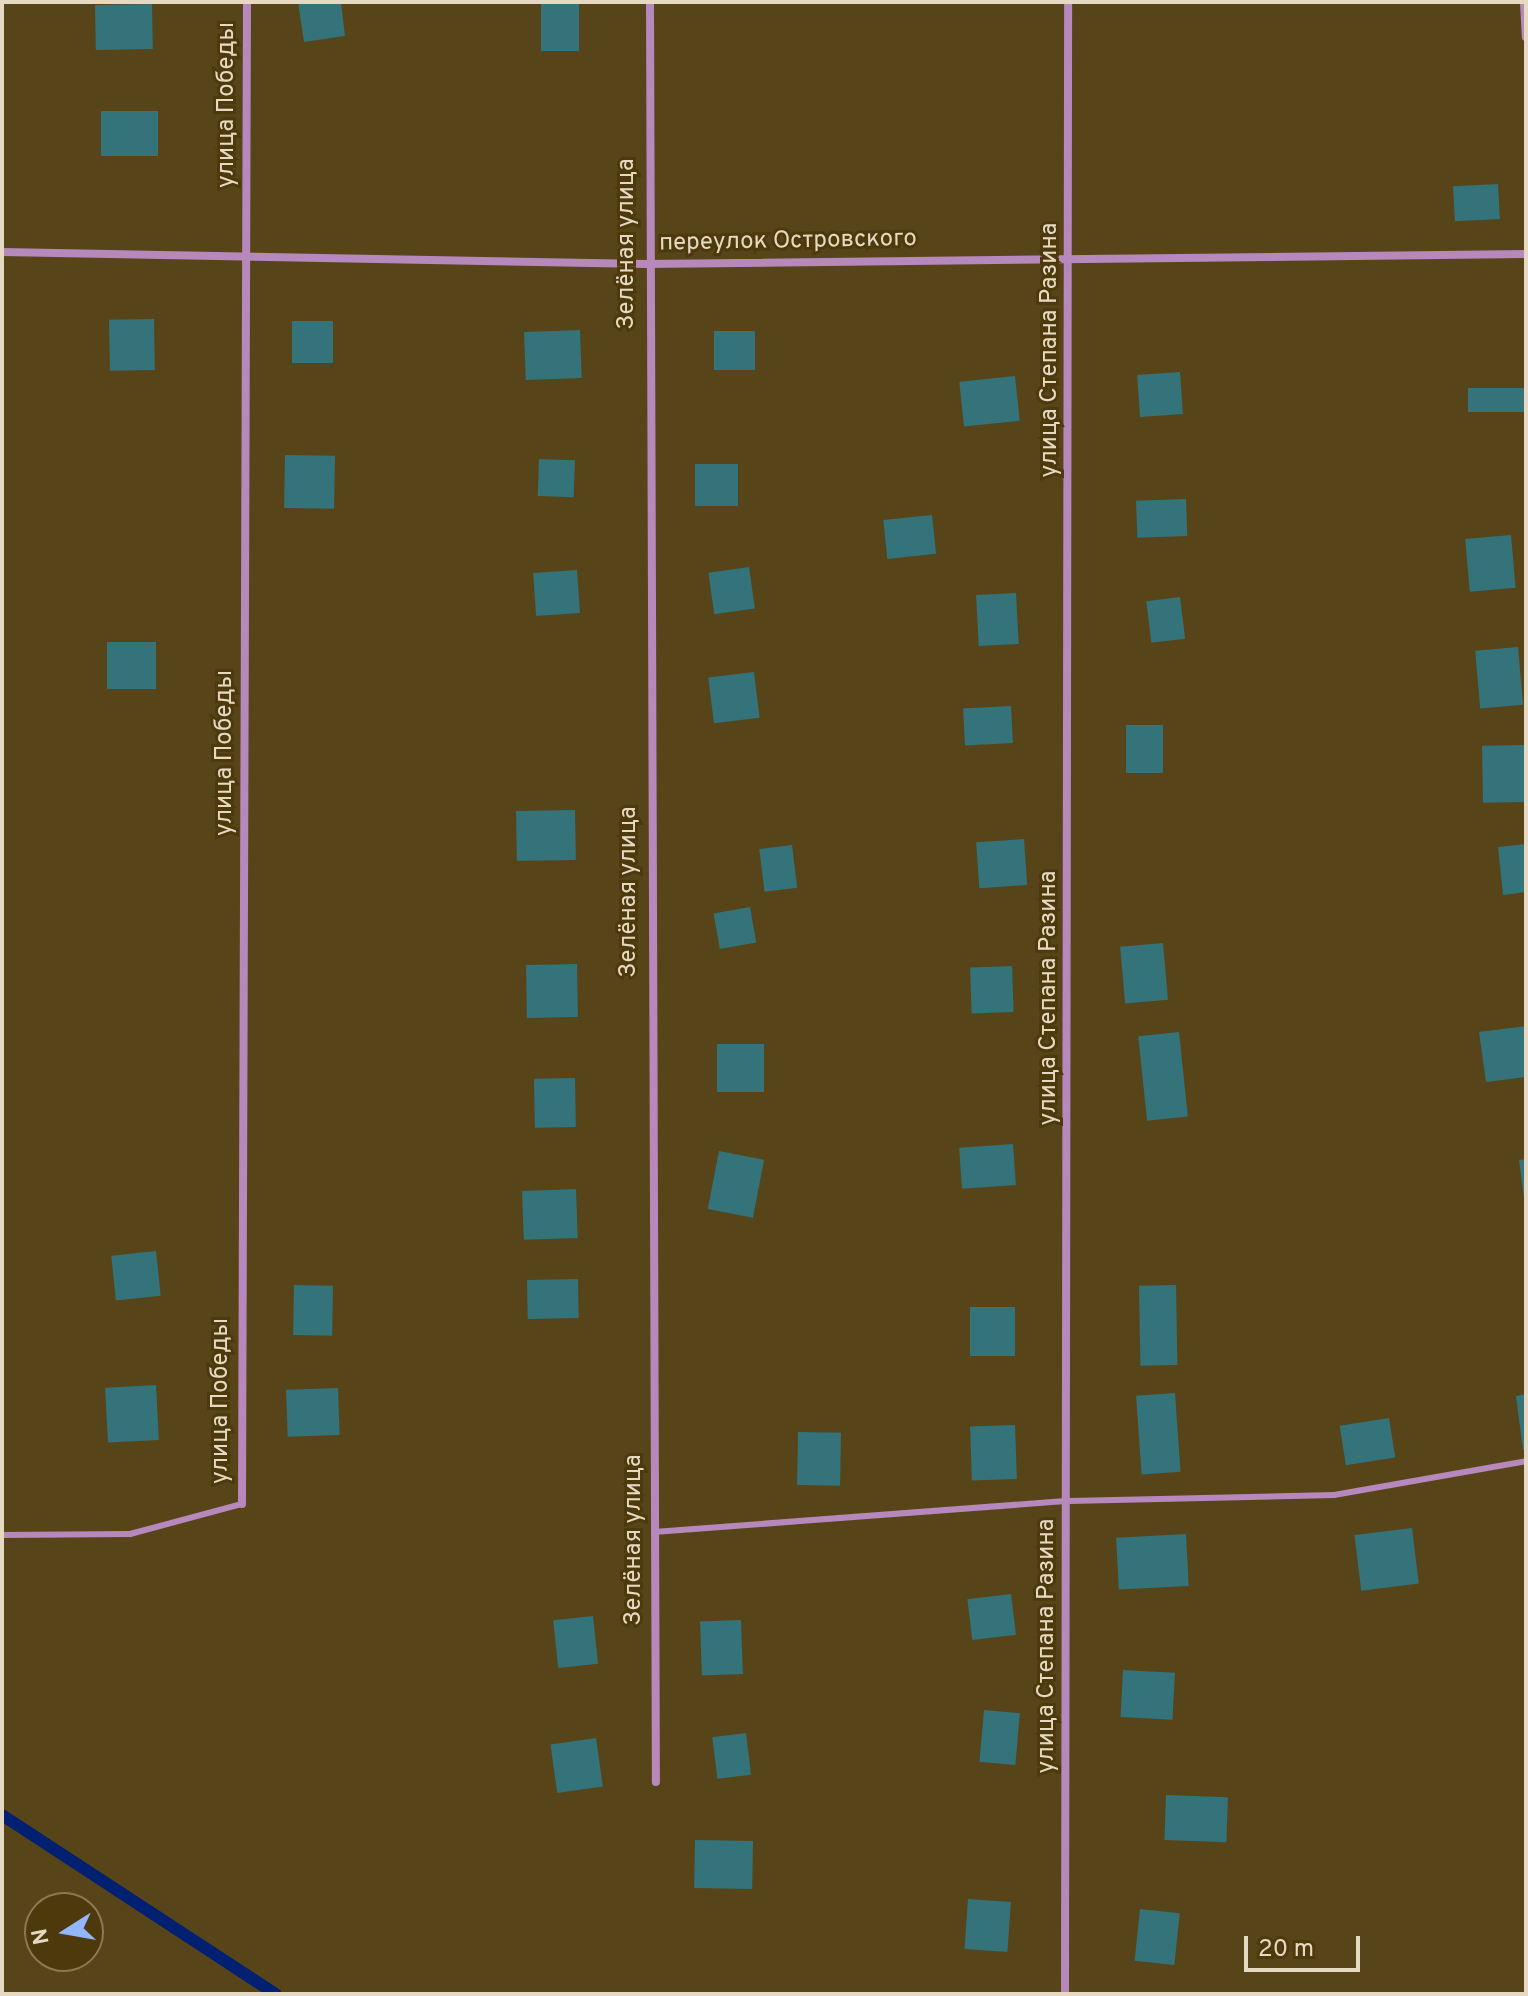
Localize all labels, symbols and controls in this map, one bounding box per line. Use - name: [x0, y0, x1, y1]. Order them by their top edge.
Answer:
- street label: улица Победы: [214, 22, 242, 188]
- street label: Зелёная улица: [614, 158, 642, 330]
- street label: улица Степана Разина: [1037, 223, 1065, 477]
- street label: переулок Островского: [659, 225, 917, 259]
- street label: улица Победы: [212, 670, 240, 836]
- street label: Зелёная улица: [616, 806, 644, 978]
- street label: улица Степана Разина: [1036, 871, 1064, 1125]
- street label: улица Победы: [208, 1318, 236, 1484]
- street label: Зелёная улица: [621, 1454, 649, 1626]
- street label: улица Степана Разина: [1034, 1519, 1062, 1773]
- north arrow: [24, 1892, 104, 1972]
- scale bar: [1248, 1920, 1364, 1970]
- text: N: [27, 1926, 57, 1947]
- text: 20 m: [1258, 1935, 1314, 1965]

